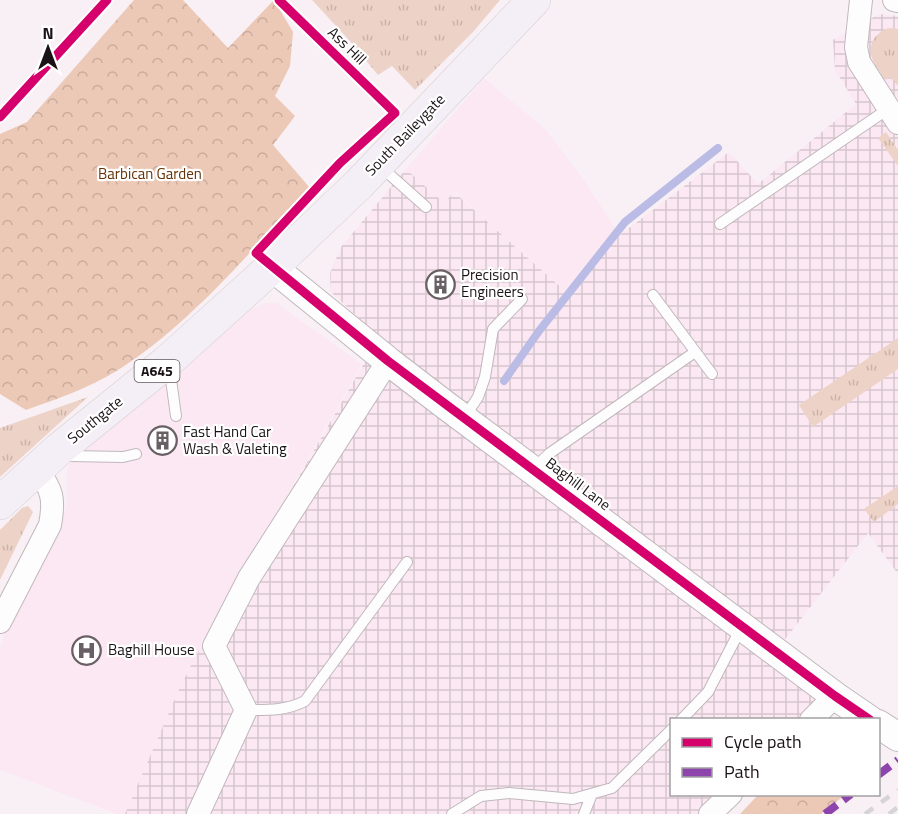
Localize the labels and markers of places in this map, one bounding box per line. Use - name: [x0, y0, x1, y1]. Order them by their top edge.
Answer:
- place label: Precision Engineers: [461, 263, 524, 303]
- building icon: Precision Engineers: [424, 268, 456, 300]
- place label: Fast Hand Car Wash & Valeting: [183, 420, 287, 460]
- building icon: Fast Hand Car Wash & Valeting: [146, 425, 178, 457]
- hospital icon: Baghill House: [71, 634, 103, 666]
- place label: Baghill House: [108, 638, 195, 661]

